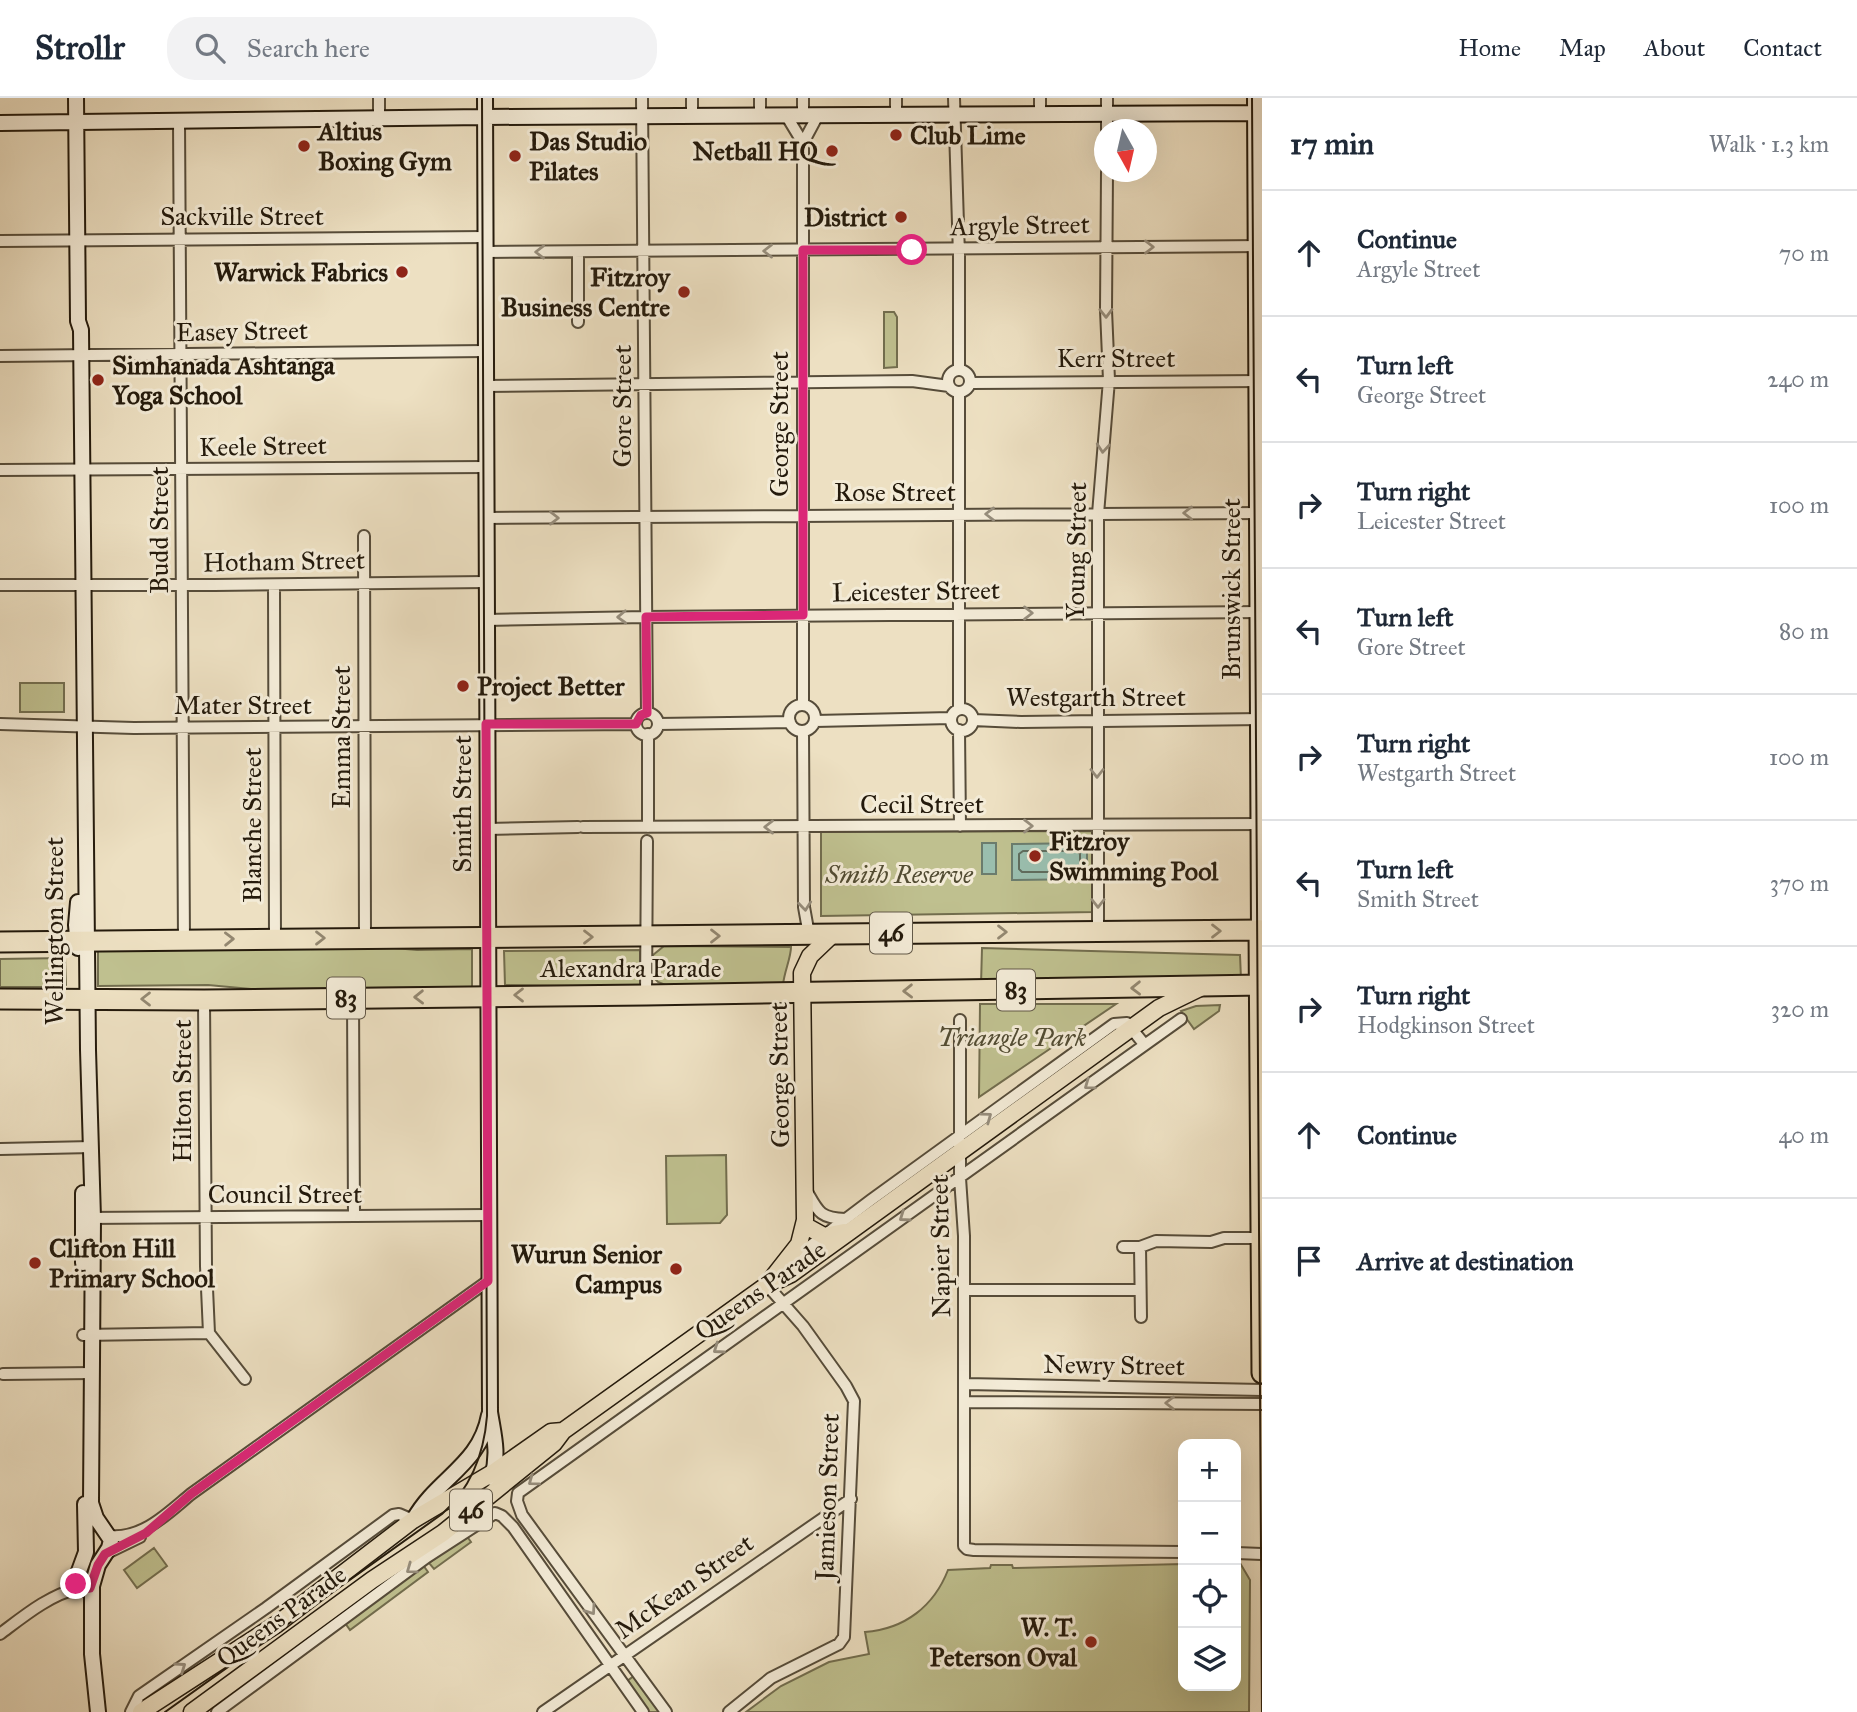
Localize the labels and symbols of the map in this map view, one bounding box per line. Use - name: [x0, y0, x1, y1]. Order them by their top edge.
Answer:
- place label: Altius Boxing Gym: [316, 115, 452, 178]
- place label: Club Lime: [910, 119, 1026, 151]
- north arrow: [1094, 119, 1157, 182]
- place label: Das Studio Pilates: [529, 125, 647, 187]
- marker: Club Lime: [888, 127, 904, 143]
- place label: Netball HQ: [692, 135, 837, 167]
- marker: Altius Boxing Gym: [296, 138, 312, 154]
- marker: Netball HQ: [824, 143, 840, 159]
- marker: Das Studio Pilates: [507, 148, 523, 164]
- street label: Sackville Street: [160, 200, 324, 232]
- place label: District: [804, 201, 888, 233]
- street label: Argyle Street: [949, 208, 1090, 242]
- marker: District: [893, 209, 909, 225]
- route start: [896, 234, 927, 265]
- one-way arrow: [1145, 239, 1155, 255]
- one-way arrow: [762, 243, 773, 259]
- one-way arrow: [535, 244, 545, 260]
- place label: Warwick Fabrics: [214, 256, 389, 288]
- place label: Fitzroy Business Centre: [501, 261, 672, 323]
- marker: Warwick Fabrics: [394, 264, 410, 280]
- marker: Fitzroy Business Centre: [676, 284, 692, 300]
- one-way arrow: [1098, 308, 1114, 319]
- street label: Easey Street: [176, 314, 308, 348]
- street label: Kerr Street: [1057, 342, 1175, 374]
- street label: Gore Street: [606, 345, 638, 467]
- place label: Simhanada Ashtanga Yoga School: [111, 349, 336, 412]
- street label: George Street: [763, 351, 795, 497]
- marker: Simhanada Ashtanga Yoga School: [90, 372, 106, 388]
- street label: Keele Street: [199, 429, 327, 463]
- one-way arrow: [1096, 443, 1111, 454]
- street label: Budd Street: [143, 466, 175, 594]
- street label: Rose Street: [834, 476, 956, 508]
- street label: Young Street: [1059, 482, 1093, 620]
- street label: Brunswick Street: [1215, 498, 1247, 680]
- one-way arrow: [984, 506, 995, 522]
- one-way arrow: [1183, 506, 1194, 521]
- one-way arrow: [549, 510, 560, 525]
- street label: Hotham Street: [203, 544, 365, 578]
- street label: Leicester Street: [832, 574, 1000, 608]
- one-way arrow: [1024, 605, 1034, 621]
- one-way arrow: [617, 610, 628, 625]
- street label: Emma Street: [325, 665, 357, 809]
- place label: Project Better: [477, 670, 626, 702]
- marker: Project Better: [455, 678, 471, 694]
- street label: Westgarth Street: [1006, 681, 1186, 713]
- street label: Mater Street: [174, 689, 312, 721]
- street label: Smith Street: [446, 735, 478, 873]
- street label: Blanche Street: [236, 747, 268, 903]
- one-way arrow: [1089, 769, 1105, 779]
- street label: Cecil Street: [860, 788, 984, 820]
- one-way arrow: [1023, 818, 1034, 834]
- one-way arrow: [763, 819, 774, 835]
- place label: Fitzroy Swimming Pool: [1049, 825, 1219, 888]
- street label: Wellington Street: [38, 837, 70, 1025]
- marker: Fitzroy Swimming Pool: [1027, 848, 1043, 864]
- park label: Smith Reserve: [824, 858, 974, 890]
- one-way arrow: [1090, 898, 1106, 909]
- one-way arrow: [798, 900, 813, 912]
- road number: 46: [870, 912, 912, 954]
- one-way arrow: [1211, 923, 1222, 939]
- one-way arrow: [997, 924, 1008, 940]
- one-way arrow: [710, 928, 721, 944]
- one-way arrow: [584, 929, 594, 945]
- one-way arrow: [225, 931, 235, 947]
- one-way arrow: [314, 931, 325, 946]
- street label: Alexandra Parade: [539, 952, 722, 984]
- road number: 83: [997, 970, 1035, 1010]
- road number: 83: [327, 978, 365, 1018]
- one-way arrow: [1130, 980, 1141, 995]
- one-way arrow: [903, 983, 913, 999]
- one-way arrow: [513, 987, 524, 1003]
- one-way arrow: [413, 989, 424, 1004]
- one-way arrow: [140, 991, 150, 1007]
- street label: George Street: [762, 1002, 796, 1148]
- street label: Hilton Street: [166, 1019, 198, 1163]
- park label: Triangle Park: [937, 1021, 1087, 1053]
- one-way arrow: [1084, 1077, 1097, 1089]
- one-way arrow: [979, 1113, 992, 1125]
- street label: Napier Street: [923, 1174, 957, 1318]
- street label: Council Street: [208, 1178, 362, 1210]
- one-way arrow: [899, 1209, 912, 1221]
- place label: Clifton Hill Primary School: [49, 1232, 216, 1294]
- street label: Queens Parade: [688, 1233, 832, 1347]
- place label: Wurun Senior Campus: [511, 1238, 663, 1300]
- marker: Clifton Hill Primary School: [27, 1255, 43, 1271]
- marker: Wurun Senior Campus: [668, 1261, 684, 1277]
- one-way arrow: [713, 1341, 726, 1354]
- street label: Newry Street: [1043, 1348, 1185, 1382]
- one-way arrow: [1165, 1395, 1175, 1411]
- street label: Jamieson Street: [808, 1413, 846, 1584]
- one-way arrow: [529, 1473, 541, 1486]
- road number: 46: [450, 1490, 492, 1530]
- street label: McKean Street: [609, 1527, 759, 1645]
- street label: Queens Parade: [210, 1558, 352, 1674]
- one-way arrow: [406, 1561, 419, 1573]
- route end: [60, 1568, 91, 1599]
- one-way arrow: [583, 1602, 595, 1615]
- place label: W. T. Peterson Oval: [929, 1611, 1078, 1673]
- marker: W. T. Peterson Oval: [1083, 1634, 1099, 1650]
- one-way arrow: [173, 1663, 186, 1675]

